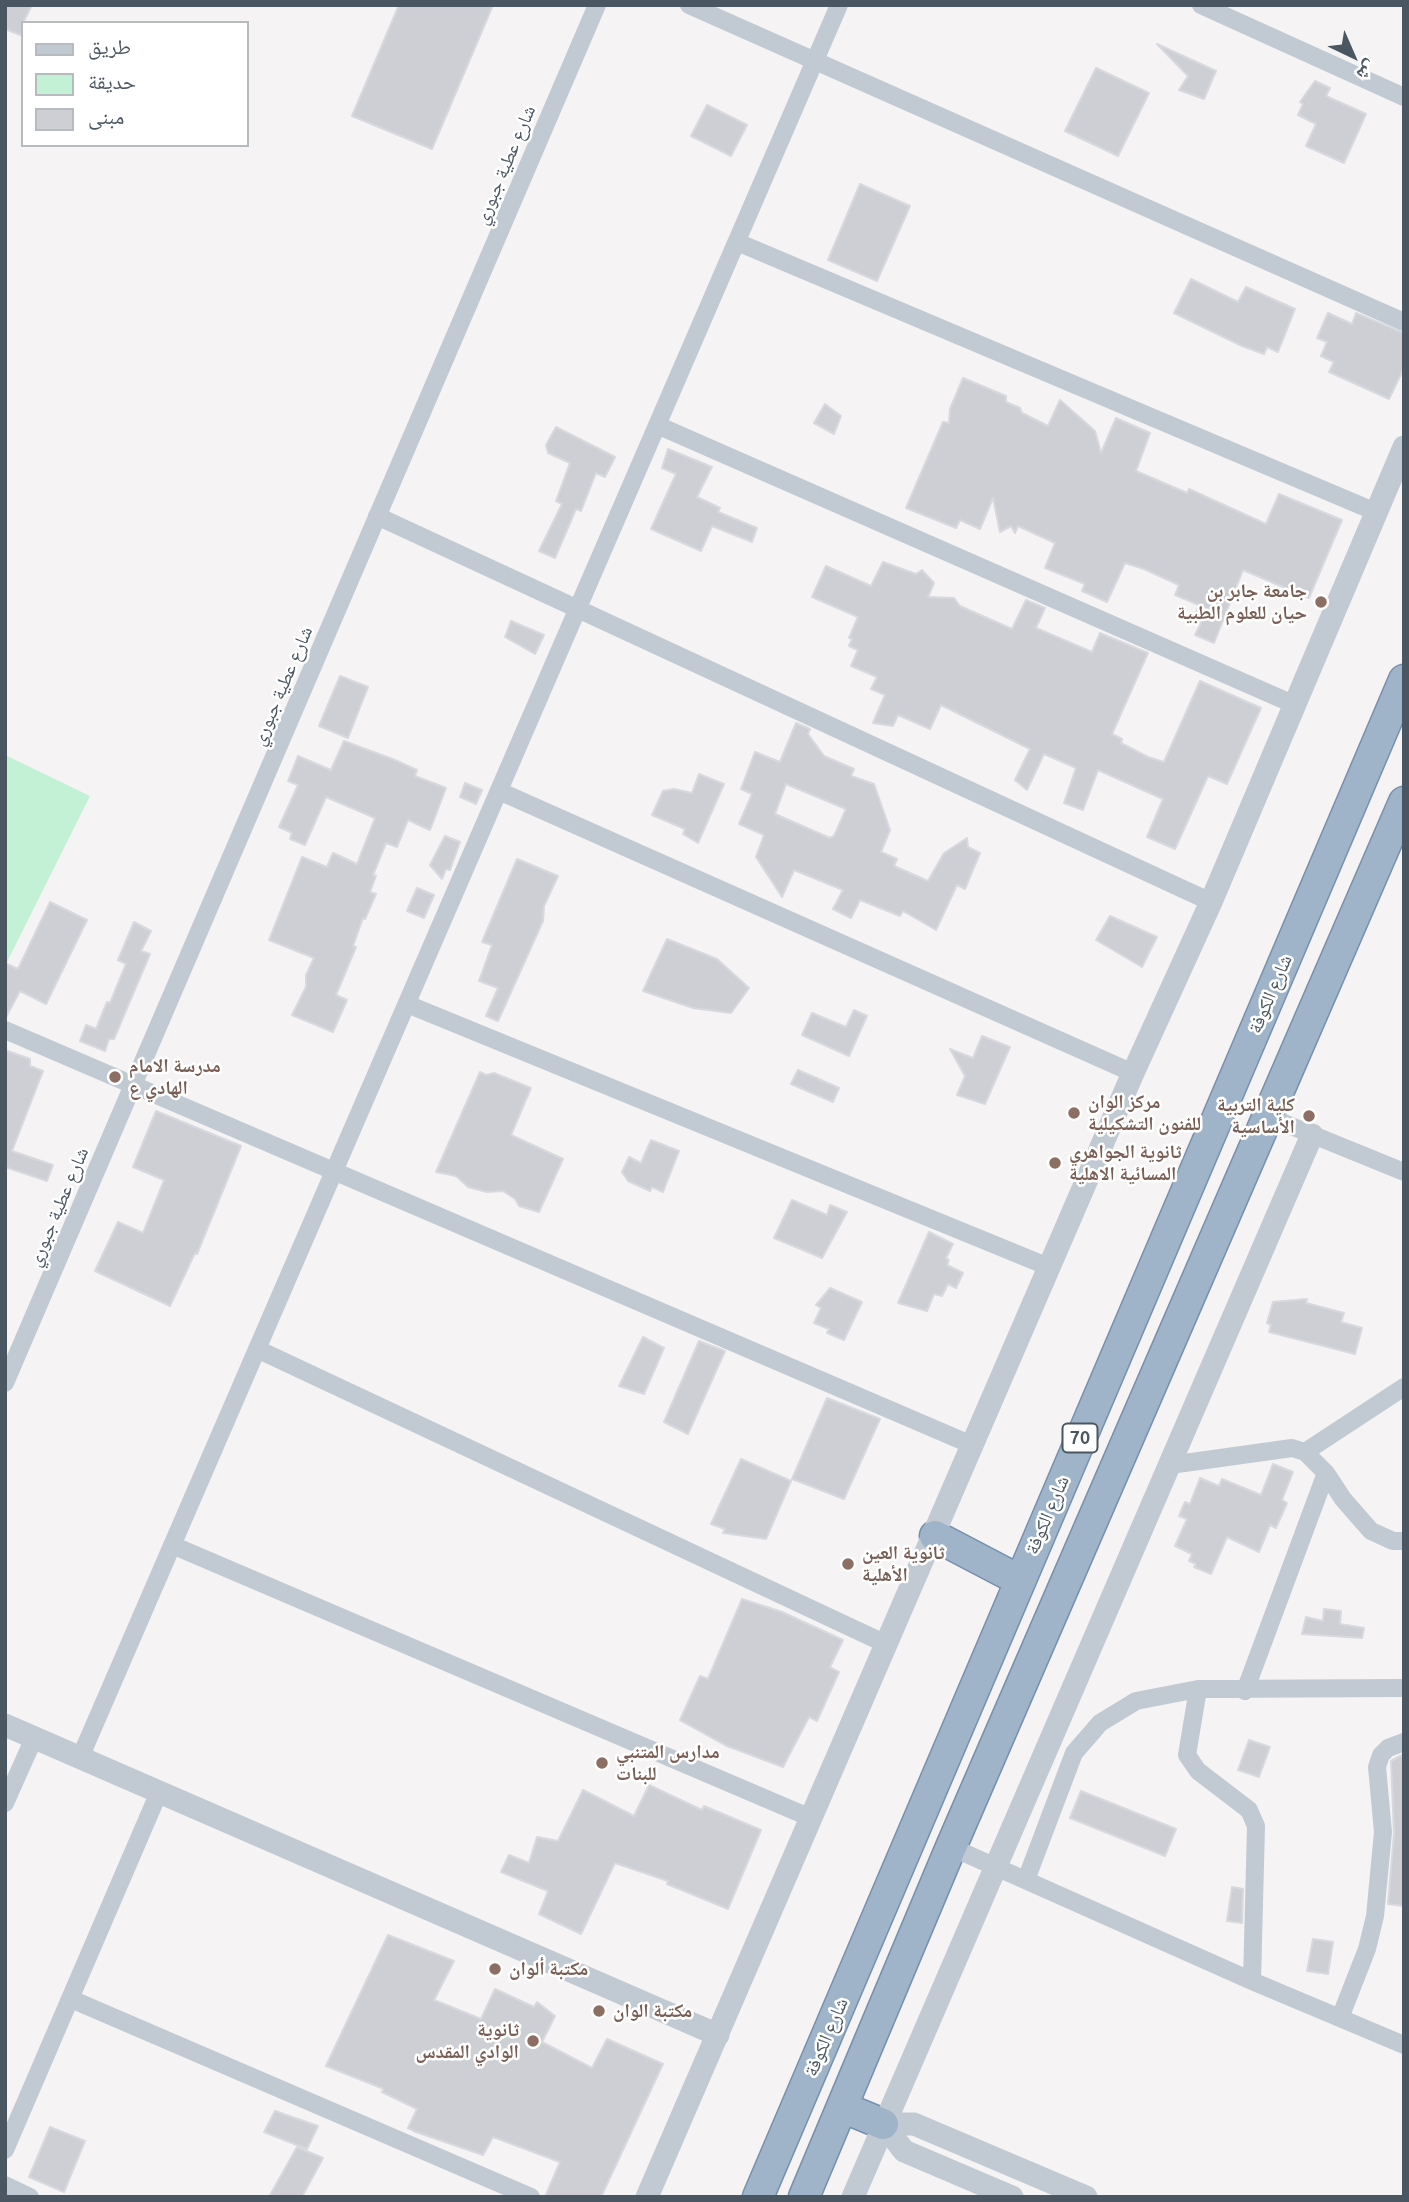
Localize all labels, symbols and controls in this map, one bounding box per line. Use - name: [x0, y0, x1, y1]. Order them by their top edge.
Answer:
- legend: [21, 21, 248, 147]
- north arrow: [1318, 21, 1388, 91]
- text: طريق: [88, 34, 131, 58]
- text: ش: [1353, 56, 1382, 86]
- text: حديقة: [88, 69, 136, 93]
- street label: شارع عطية جبوري: [470, 102, 540, 228]
- text: مبنى: [88, 104, 124, 128]
- place label: جامعة جابر بن حيان للعلوم الطبية: [1177, 580, 1307, 624]
- marker: جامعة جابر بن حيان للعلوم الطبية: [1313, 594, 1329, 610]
- street label: شارع عطية جبوري: [247, 623, 317, 749]
- street label: شارع الكوفة: [1243, 951, 1297, 1037]
- place label: مدرسة الامام الهادي ع: [129, 1055, 221, 1099]
- marker: مدرسة الامام الهادي ع: [107, 1069, 123, 1085]
- place label: مركز الوان للفنون التشكيلية: [1088, 1091, 1201, 1135]
- place label: كلية التربية الأساسية: [1217, 1094, 1295, 1138]
- marker: مركز الوان للفنون التشكيلية: [1066, 1105, 1082, 1121]
- marker: كلية التربية الأساسية: [1301, 1108, 1317, 1124]
- place label: ثانوية الجواهري المسائية الاهلية: [1069, 1141, 1181, 1185]
- street label: شارع عطية جبوري: [23, 1144, 93, 1270]
- marker: ثانوية الجواهري المسائية الاهلية: [1047, 1155, 1063, 1171]
- road number: 70: [1062, 1423, 1098, 1452]
- street label: شارع الكوفة: [1020, 1472, 1074, 1558]
- place label: ثانوية العين الأهلية: [862, 1542, 945, 1586]
- marker: ثانوية العين الأهلية: [840, 1556, 856, 1572]
- place label: مدارس المتنبي للبنات: [616, 1741, 720, 1785]
- marker: مدارس المتنبي للبنات: [594, 1755, 610, 1771]
- place label: مكتبة ألوان: [509, 1958, 588, 1980]
- marker: مكتبة ألوان: [487, 1961, 503, 1977]
- street label: شارع الكوفة: [799, 1994, 853, 2080]
- place label: مكتبة الوان: [613, 2000, 692, 2022]
- marker: مكتبة الوان: [591, 2003, 607, 2019]
- place label: ثانوية الوادي المقدس: [415, 2019, 519, 2063]
- marker: ثانوية الوادي المقدس: [525, 2033, 541, 2049]

